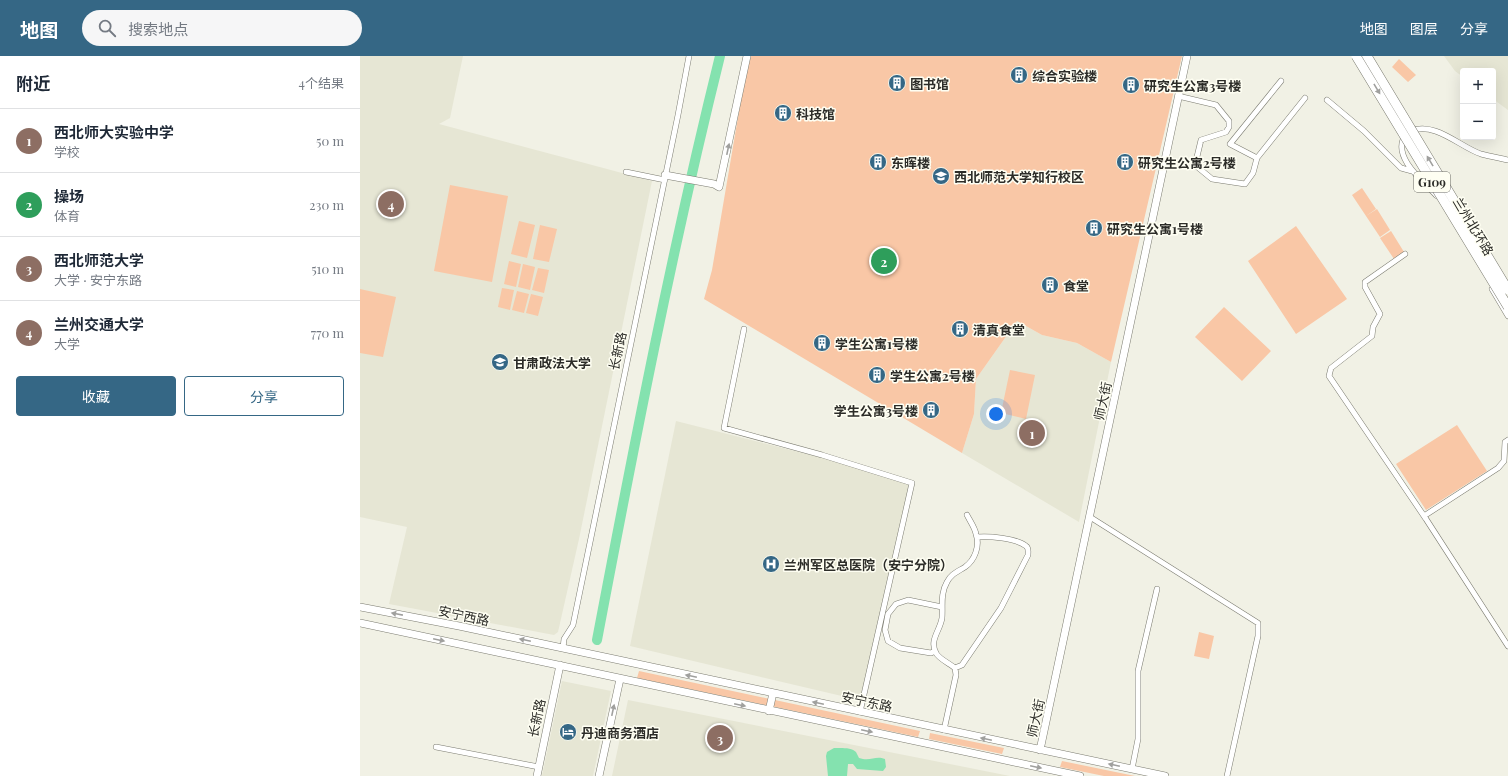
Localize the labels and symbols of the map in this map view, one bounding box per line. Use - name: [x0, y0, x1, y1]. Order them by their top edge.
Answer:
- building icon: 综合实验楼: [1009, 65, 1029, 85]
- place label: 综合实验楼: [1032, 67, 1097, 84]
- building icon: 图书馆: [887, 73, 907, 93]
- place label: 图书馆: [910, 75, 949, 92]
- building icon: 研究生公寓3号楼: [1121, 75, 1141, 95]
- place label: 研究生公寓3号楼: [1144, 77, 1241, 94]
- one-way arrow: [1373, 83, 1380, 95]
- building icon: 科技馆: [773, 103, 793, 123]
- place label: 科技馆: [796, 105, 835, 122]
- one-way arrow: [725, 143, 731, 155]
- building icon: 东晖楼: [868, 152, 888, 172]
- building icon: 研究生公寓2号楼: [1115, 152, 1135, 172]
- place label: 东晖楼: [891, 154, 930, 171]
- place label: 研究生公寓2号楼: [1138, 154, 1236, 171]
- one-way arrow: [1427, 155, 1434, 167]
- school or university icon: 西北师范大学知行校区: [931, 166, 951, 186]
- place label: 西北师范大学知行校区: [954, 168, 1084, 185]
- road number: G109: [1414, 172, 1450, 192]
- pin: 4: [378, 189, 404, 219]
- street label: 兰州北环路: [1450, 194, 1498, 258]
- building icon: 研究生公寓1号楼: [1084, 218, 1104, 238]
- place label: 研究生公寓1号楼: [1107, 220, 1203, 237]
- pin: 2: [871, 246, 897, 276]
- building icon: 食堂: [1040, 275, 1060, 295]
- place label: 食堂: [1063, 277, 1089, 294]
- building icon: 清真食堂: [950, 319, 970, 339]
- place label: 清真食堂: [973, 321, 1025, 338]
- street label: 长新路: [605, 330, 629, 372]
- building icon: 学生公寓1号楼: [812, 333, 832, 353]
- place label: 学生公寓1号楼: [835, 335, 918, 352]
- school or university icon: 甘肃政法大学: [490, 352, 510, 372]
- place label: 甘肃政法大学: [513, 354, 591, 371]
- building icon: 学生公寓2号楼: [867, 365, 887, 385]
- place label: 学生公寓2号楼: [890, 367, 975, 384]
- street label: 师大街: [1090, 380, 1114, 422]
- building icon: 学生公寓3号楼: [921, 400, 941, 420]
- place label: 学生公寓3号楼: [834, 402, 918, 419]
- your location: [986, 404, 1006, 424]
- pin: 1: [1019, 418, 1045, 448]
- hospital icon: 兰州军区总医院（安宁分院）: [761, 554, 781, 574]
- place label: 兰州军区总医院（安宁分院）: [784, 556, 953, 573]
- street label: 安宁西路: [437, 601, 491, 629]
- one-way arrow: [391, 611, 403, 617]
- one-way arrow: [433, 637, 445, 643]
- one-way arrow: [518, 637, 531, 643]
- one-way arrow: [685, 672, 697, 678]
- street label: 安宁东路: [840, 687, 894, 715]
- street label: 长新路: [524, 697, 548, 739]
- street label: 师大街: [1023, 697, 1047, 739]
- one-way arrow: [812, 699, 824, 705]
- one-way arrow: [734, 702, 746, 708]
- one-way arrow: [611, 704, 617, 717]
- hotel icon: 丹迪商务酒店: [558, 722, 578, 742]
- pin: 3: [707, 723, 733, 753]
- place label: 丹迪商务酒店: [581, 724, 659, 741]
- one-way arrow: [861, 729, 873, 735]
- one-way arrow: [980, 735, 992, 741]
- one-way arrow: [1107, 762, 1120, 768]
- one-way arrow: [1030, 764, 1042, 770]

